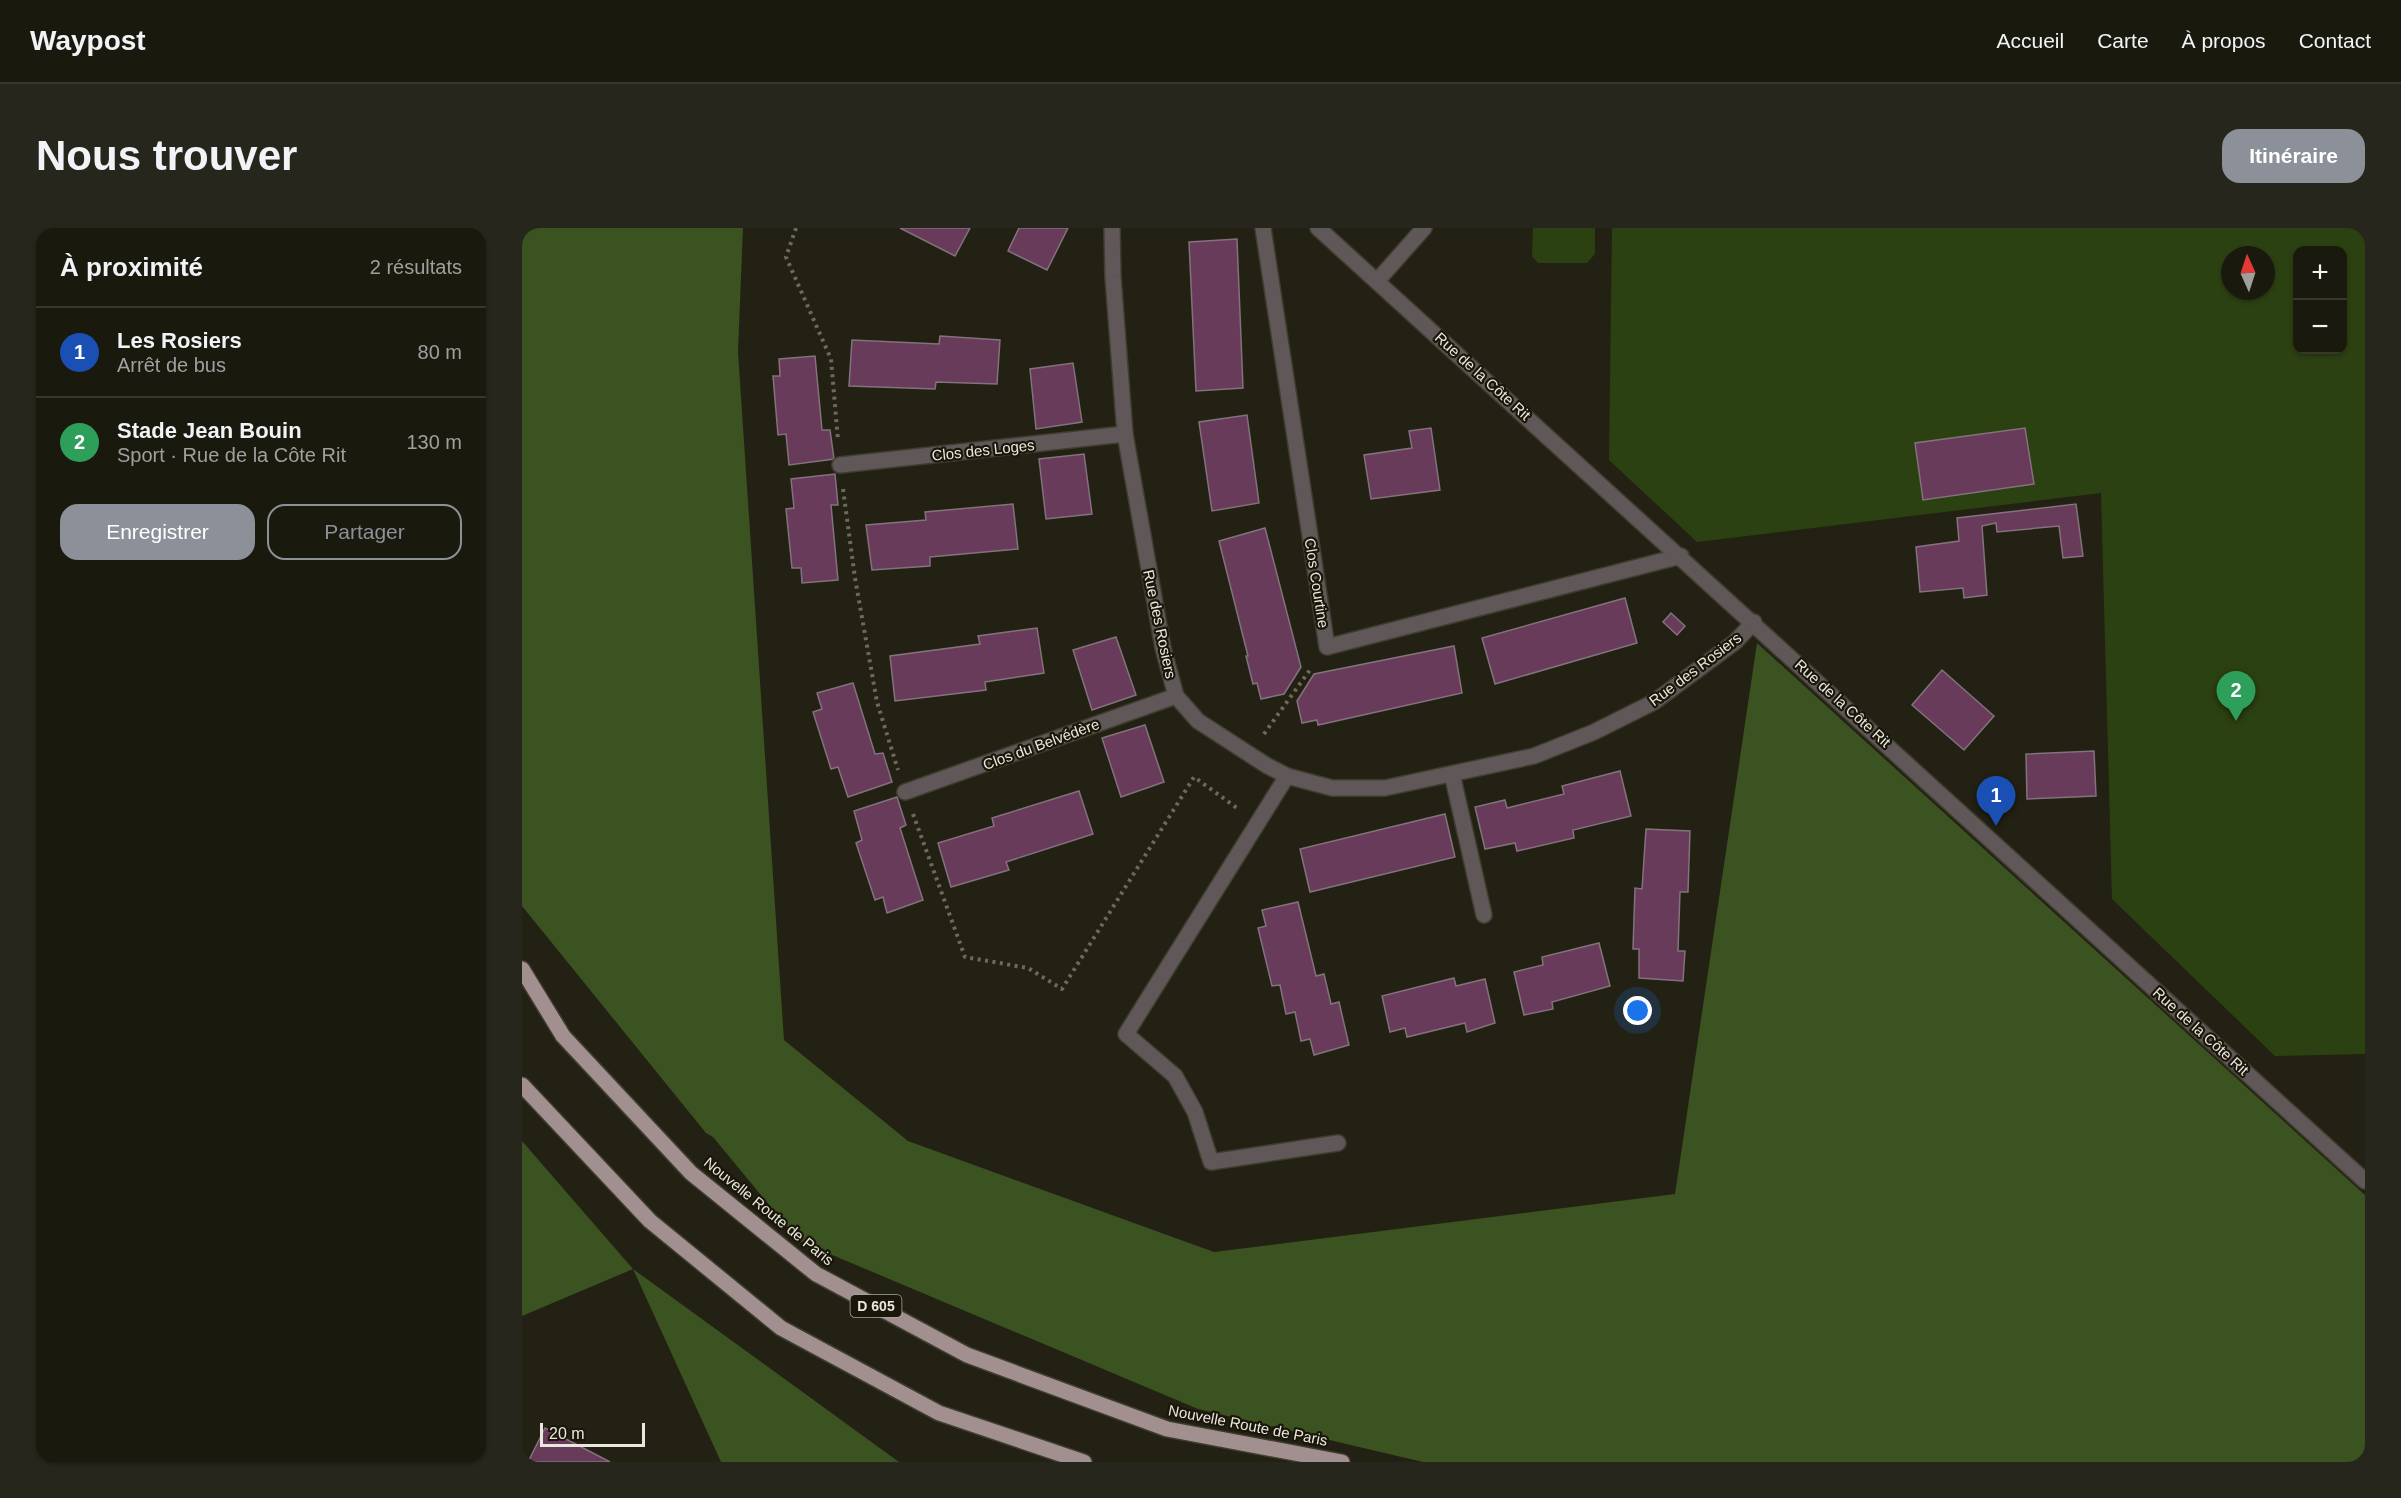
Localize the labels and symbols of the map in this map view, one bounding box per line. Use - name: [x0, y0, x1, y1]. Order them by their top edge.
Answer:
- north arrow: [2221, 246, 2275, 300]
- street label: Rue de la Côte Rit: [1432, 329, 1535, 424]
- street label: Clos des Loges: [931, 436, 1035, 464]
- street label: Clos Courtine: [1301, 537, 1333, 629]
- street label: Rue des Rosiers: [1140, 568, 1180, 680]
- street label: Rue des Rosiers: [1646, 629, 1744, 709]
- street label: Rue de la Côte Rit: [1792, 656, 1895, 751]
- pin: 2: [2216, 672, 2256, 721]
- street label: Clos du Belvédère: [980, 715, 1102, 773]
- pin: 1: [1976, 776, 2016, 826]
- street label: Rue de la Côte Rit: [2150, 984, 2253, 1079]
- your location: [1623, 996, 1652, 1025]
- street label: Nouvelle Route de Paris: [701, 1153, 837, 1269]
- road number: D 605: [850, 1295, 902, 1317]
- street label: Nouvelle Route de Paris: [1167, 1401, 1329, 1449]
- scale bar: [540, 1420, 645, 1448]

